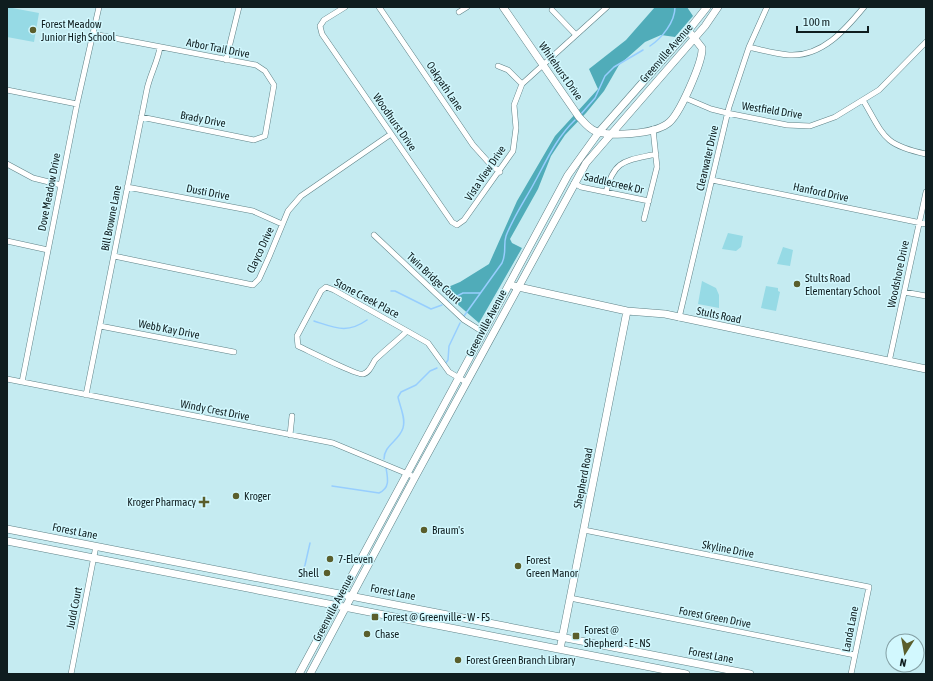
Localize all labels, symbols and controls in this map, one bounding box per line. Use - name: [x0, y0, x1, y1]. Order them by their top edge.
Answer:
- scale bar: [797, 8, 868, 34]
- text: 100 m: [803, 15, 830, 29]
- place label: Forest Meadow Junior High School: [41, 18, 115, 43]
- street label: Greenville Avenue: [637, 21, 695, 85]
- marker: Forest Meadow Junior High School: [28, 25, 38, 35]
- street label: Arbor Trail Drive: [185, 36, 251, 60]
- street label: Whitehurst Drive: [537, 40, 585, 102]
- street label: Oakpath Lane: [424, 59, 466, 113]
- street label: Woodhurst Drive: [371, 91, 419, 153]
- street label: Westfield Drive: [741, 99, 803, 121]
- street label: Brady Drive: [179, 109, 227, 129]
- street label: Clearwater Drive: [694, 124, 720, 192]
- street label: Vista View Drive: [462, 143, 508, 203]
- street label: Dove Meadow Drive: [36, 152, 62, 232]
- street label: Saddlecreek Dr: [583, 170, 646, 196]
- street label: Hanford Drive: [792, 180, 850, 204]
- street label: Dusti Drive: [185, 182, 231, 202]
- street label: Bill Browne Lane: [99, 184, 123, 252]
- street label: Clayco Drive: [244, 225, 276, 275]
- street label: Woodshore Drive: [885, 239, 911, 309]
- street label: Twin Bridge Court: [405, 250, 463, 306]
- place label: Stults Road Elementary School: [805, 272, 881, 297]
- street label: Stone Creek Place: [333, 276, 401, 320]
- marker: Stults Road Elementary School: [792, 279, 802, 289]
- street label: Greenville Avenue: [463, 287, 509, 359]
- street label: Stults Road: [695, 304, 743, 326]
- street label: Webb Kay Drive: [137, 317, 201, 341]
- street label: Windy Crest Drive: [179, 397, 251, 423]
- street label: Shepherd Road: [571, 447, 595, 509]
- place label: Kroger: [244, 490, 271, 502]
- marker: Kroger: [231, 491, 241, 501]
- place label: Kroger Pharmacy: [127, 496, 196, 508]
- marker: Kroger Pharmacy: [199, 497, 209, 507]
- street label: Forest Lane: [51, 521, 99, 541]
- place label: Braum's: [432, 524, 464, 536]
- marker: Braum's: [419, 525, 429, 535]
- street label: Skyline Drive: [701, 538, 755, 560]
- place label: 7-Eleven: [338, 553, 373, 565]
- marker: 7-Eleven: [325, 554, 335, 564]
- place label: Forest Green Manor: [526, 554, 579, 579]
- marker: Forest Green Manor: [513, 561, 523, 571]
- place label: Shell: [298, 567, 319, 579]
- marker: Shell: [322, 568, 332, 578]
- street label: Greenville Avenue: [310, 572, 356, 644]
- street label: Forest Lane: [369, 582, 417, 602]
- street label: Judd Court: [64, 586, 84, 630]
- street label: Forest Green Drive: [678, 604, 752, 630]
- street label: Landa Lane: [840, 605, 860, 653]
- place label: Forest @ Greenville - W - FS: [383, 611, 490, 623]
- marker: Forest @ Greenville - W - FS: [370, 612, 380, 622]
- place label: Forest @ Shepherd - E - NS: [584, 624, 651, 649]
- place label: Chase: [375, 628, 399, 640]
- marker: Chase: [362, 629, 372, 639]
- marker: Forest @ Shepherd - E - NS: [571, 631, 581, 641]
- north arrow: [885, 633, 925, 673]
- street label: Forest Lane: [687, 645, 735, 665]
- place label: Forest Green Branch Library: [466, 654, 576, 666]
- marker: Forest Green Branch Library: [453, 655, 463, 665]
- text: N: [899, 656, 907, 669]

